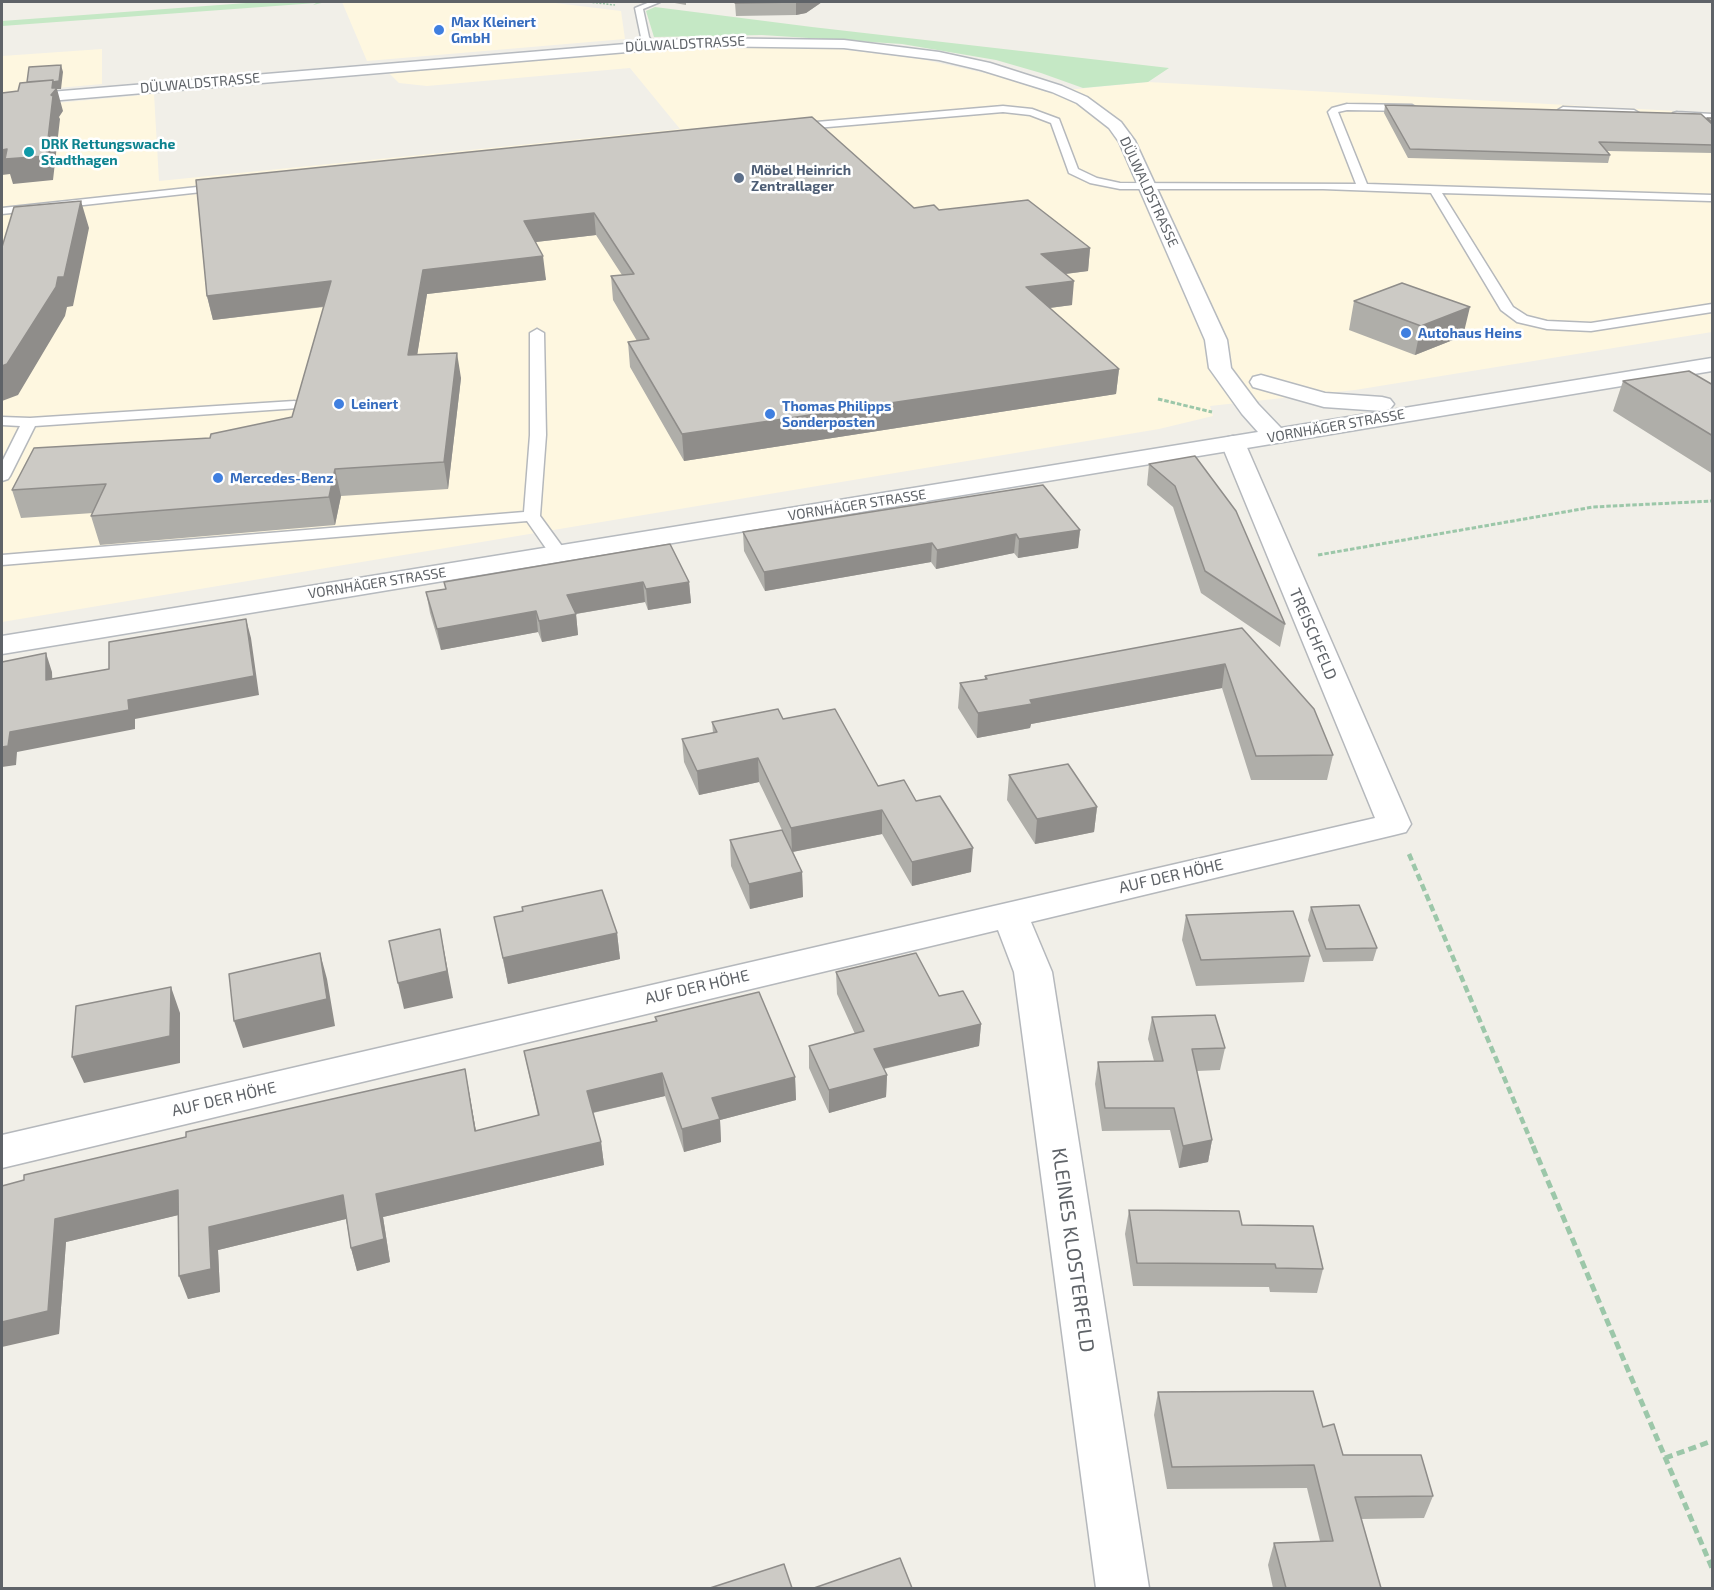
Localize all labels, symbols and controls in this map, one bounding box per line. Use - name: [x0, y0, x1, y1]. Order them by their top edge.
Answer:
- place label: Max Kleinert GmbH: [451, 14, 536, 46]
- marker: Max Kleinert GmbH: [432, 23, 446, 37]
- street label: DÜLWALDSTRASSE: [625, 32, 745, 56]
- street label: DÜLWALDSTRASSE: [139, 69, 261, 97]
- street label: DÜLWALDSTRASSE: [1116, 134, 1182, 250]
- place label: DRK Rettungswache Stadthagen: [41, 136, 175, 168]
- marker: DRK Rettungswache Stadthagen: [22, 145, 36, 159]
- place label: Möbel Heinrich Zentrallager: [751, 162, 851, 194]
- marker: Möbel Heinrich Zentrallager: [732, 171, 746, 185]
- place label: Autohaus Heins: [1418, 325, 1522, 341]
- marker: Autohaus Heins: [1399, 326, 1413, 340]
- place label: Leinert: [351, 396, 398, 412]
- marker: Leinert: [332, 397, 346, 411]
- place label: Thomas Philipps Sonderposten: [782, 398, 891, 430]
- street label: VORNHÄGER STRASSE: [1266, 406, 1406, 446]
- marker: Thomas Philipps Sonderposten: [763, 407, 777, 421]
- place label: Mercedes-Benz: [230, 470, 334, 486]
- marker: Mercedes-Benz: [211, 471, 225, 485]
- street label: VORNHÄGER STRASSE: [787, 486, 927, 524]
- street label: VORNHÄGER STRASSE: [307, 564, 447, 602]
- street label: TREISCHFELD: [1285, 585, 1341, 683]
- street label: AUF DER HÖHE: [1117, 855, 1225, 897]
- street label: AUF DER HÖHE: [643, 966, 751, 1008]
- street label: AUF DER HÖHE: [170, 1078, 278, 1120]
- street label: KLEINES KLOSTERFELD: [1047, 1146, 1099, 1354]

